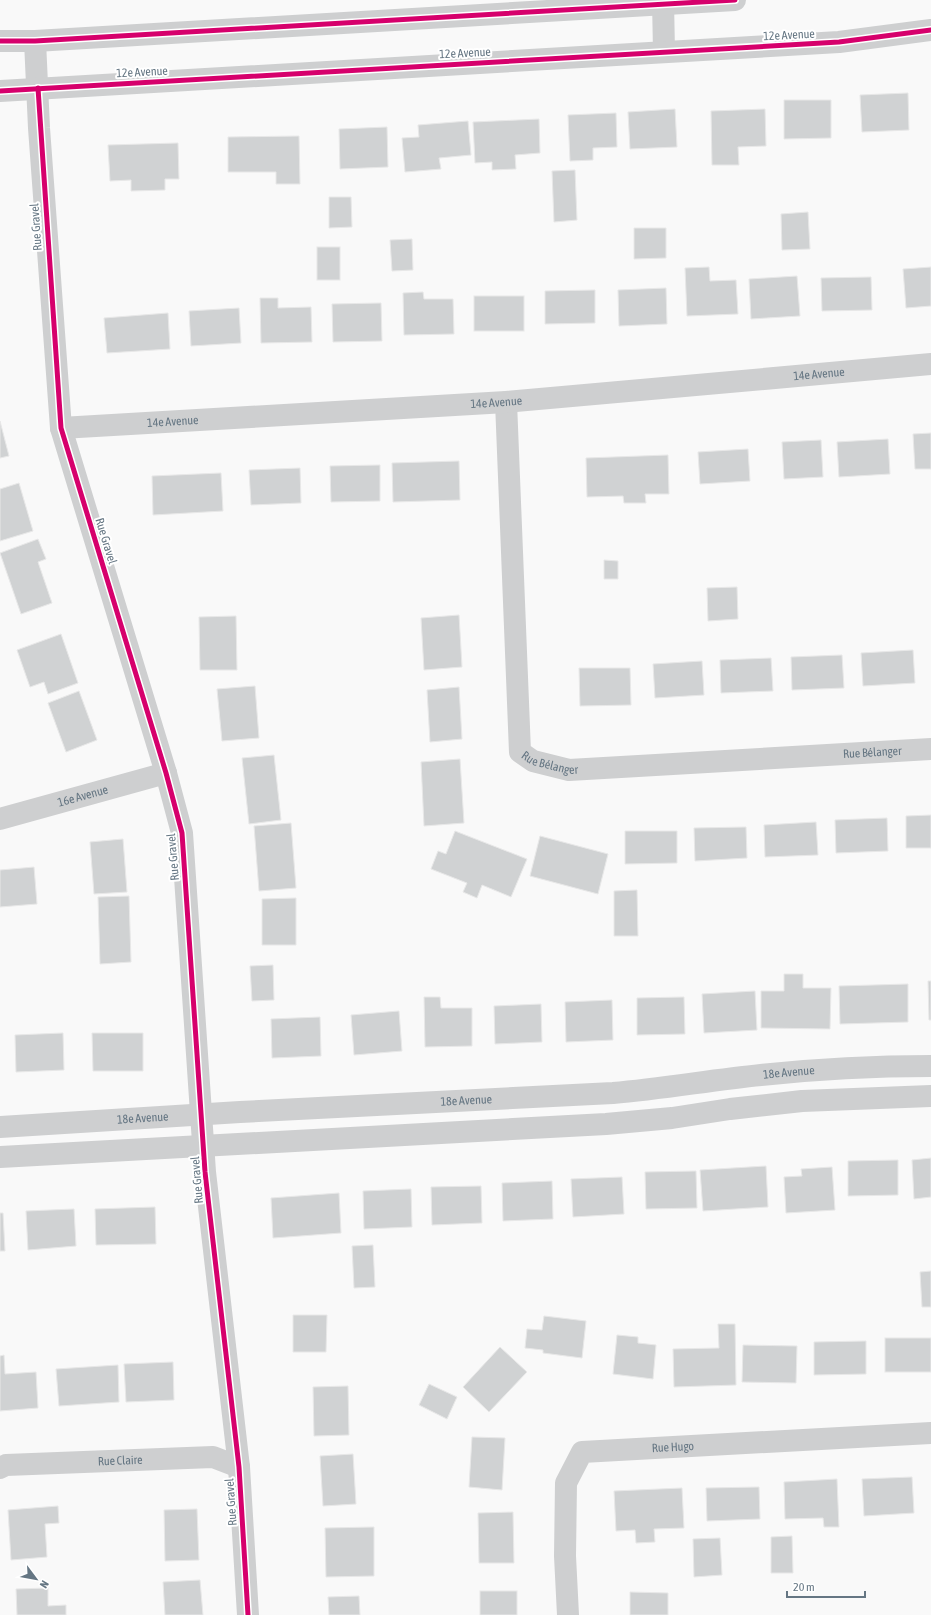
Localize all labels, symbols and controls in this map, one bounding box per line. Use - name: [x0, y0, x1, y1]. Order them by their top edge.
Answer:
- street label: 12e Avenue: [763, 27, 815, 43]
- street label: 12e Avenue: [439, 45, 491, 61]
- street label: 12e Avenue: [116, 64, 168, 80]
- street label: Rue Gravel: [27, 202, 45, 251]
- street label: 14e Avenue: [793, 365, 845, 383]
- street label: 14e Avenue: [470, 394, 523, 411]
- street label: 14e Avenue: [147, 413, 199, 430]
- street label: Rue Gravel: [92, 516, 120, 567]
- street label: Rue Bélanger: [843, 744, 902, 761]
- street label: Rue Bélanger: [519, 748, 579, 777]
- street label: 16e Avenue: [56, 782, 110, 810]
- street label: Rue Gravel: [164, 832, 182, 881]
- street label: 18e Avenue: [762, 1063, 815, 1082]
- street label: 18e Avenue: [440, 1092, 492, 1109]
- street label: 18e Avenue: [117, 1109, 169, 1127]
- street label: Rue Gravel: [188, 1155, 206, 1204]
- street label: Rue Hugo: [651, 1439, 695, 1455]
- street label: Rue Claire: [98, 1453, 143, 1468]
- street label: Rue Gravel: [222, 1477, 240, 1526]
- north arrow: [16, 1559, 56, 1599]
- scale bar: [787, 1573, 865, 1599]
- text: N: [38, 1578, 51, 1590]
- text: 20 m: [793, 1580, 815, 1594]

